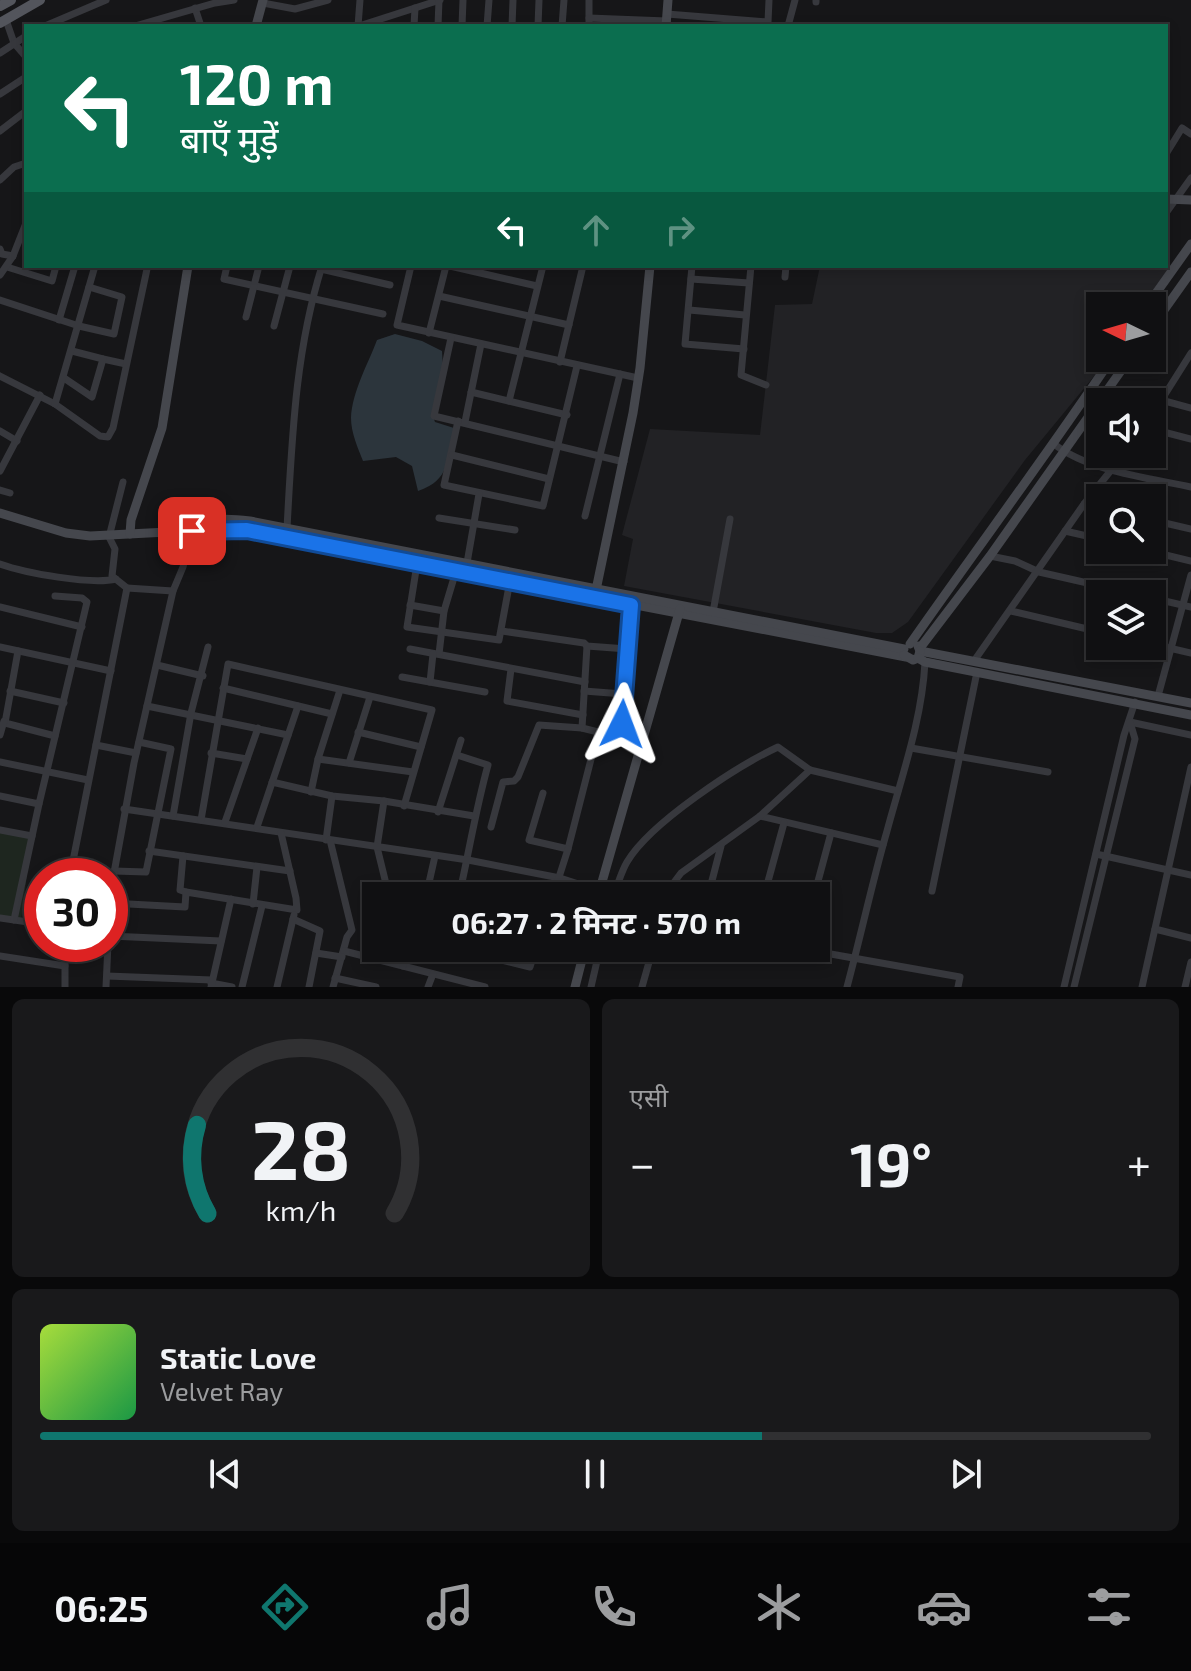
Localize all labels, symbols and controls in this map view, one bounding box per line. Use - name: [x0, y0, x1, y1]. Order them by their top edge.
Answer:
- text: 120 m: [180, 49, 334, 116]
- icon: left: [48, 56, 152, 160]
- text: बाएँ मुड़ें: [180, 117, 279, 160]
- icon: left: [490, 208, 534, 252]
- icon: ahead: [574, 208, 618, 252]
- icon: right: [658, 208, 702, 252]
- north arrow: [1086, 292, 1166, 372]
- map controls: [1086, 292, 1166, 660]
- button: sound: [1086, 388, 1166, 468]
- button: search: [1086, 484, 1166, 564]
- pin: [158, 497, 226, 565]
- icon: arrive: [170, 509, 214, 553]
- button: layers: [1086, 580, 1166, 660]
- position arrow: [580, 682, 664, 766]
- speed limit sign: 30: [24, 858, 128, 962]
- text: 06:27 · 2 मिनट · 570 m: [451, 904, 741, 940]
- text: एसी: [630, 1081, 668, 1112]
- text: 28: [251, 1097, 351, 1197]
- text: 19°: [850, 1127, 932, 1199]
- text: −: [630, 1136, 655, 1189]
- text: +: [1127, 1136, 1151, 1189]
- text: km/h: [265, 1192, 336, 1227]
- text: Static Love: [160, 1339, 316, 1375]
- text: Velvet Ray: [160, 1375, 283, 1406]
- icon: previous: [203, 1452, 247, 1496]
- icon: pause: [573, 1452, 617, 1496]
- icon: next: [944, 1452, 988, 1496]
- icon: directions: [257, 1579, 313, 1635]
- icon: music: [422, 1579, 478, 1635]
- icon: phone: [586, 1579, 642, 1635]
- icon: climate: [751, 1579, 807, 1635]
- icon: car: [916, 1579, 972, 1635]
- icon: filters: [1081, 1579, 1137, 1635]
- text: 06:25: [54, 1586, 148, 1629]

